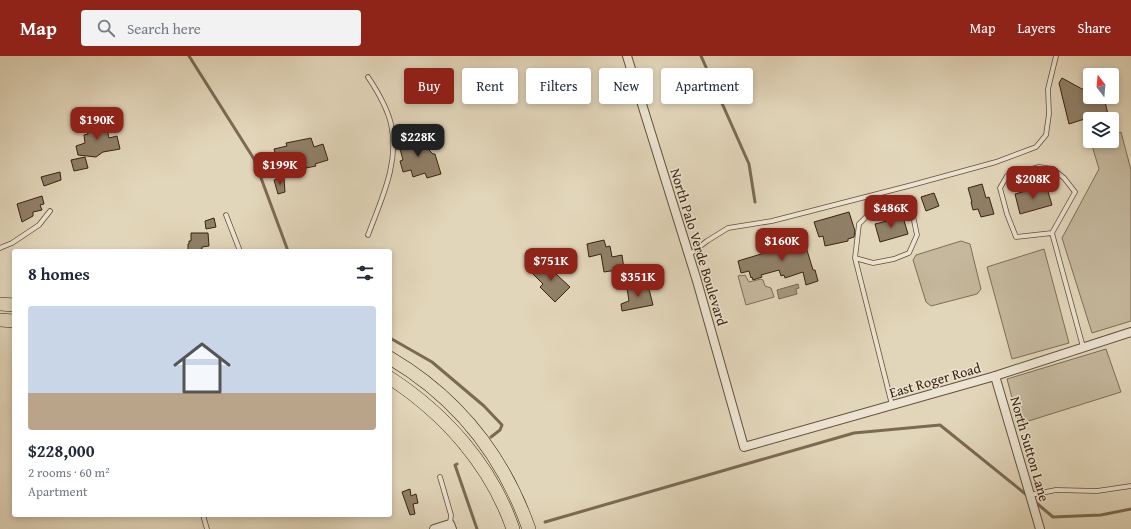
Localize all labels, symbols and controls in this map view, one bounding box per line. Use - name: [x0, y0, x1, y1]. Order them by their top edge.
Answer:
- search box: [81, 10, 361, 46]
- text: Map: [20, 14, 57, 42]
- icon: search: [95, 17, 117, 39]
- text: Search here: [127, 18, 201, 39]
- text: Map: [970, 18, 996, 38]
- text: Layers: [1018, 18, 1056, 38]
- text: Share: [1078, 18, 1111, 38]
- chip: Buy: [404, 68, 454, 104]
- chip: Rent: [462, 68, 518, 104]
- chip: Filters: [526, 68, 591, 104]
- chip: New: [599, 68, 653, 104]
- chip: Apartment: [661, 68, 753, 104]
- north arrow: [1083, 68, 1119, 104]
- map controls: [1083, 68, 1119, 148]
- pin: $190K: [69, 107, 125, 141]
- text: $190K: [79, 110, 115, 129]
- button: layers: [1083, 112, 1119, 148]
- pin: $228K: [390, 124, 446, 158]
- text: $228K: [400, 127, 436, 146]
- pin: $199K: [252, 152, 308, 186]
- text: $199K: [262, 155, 298, 174]
- street label: North Palo Verde Boulevard: [666, 166, 733, 329]
- pin: $208K: [1005, 166, 1061, 200]
- text: $208K: [1015, 169, 1051, 188]
- pin: $486K: [863, 195, 919, 229]
- text: $486K: [873, 198, 909, 217]
- pin: $160K: [754, 228, 810, 262]
- text: $160K: [764, 231, 800, 250]
- pin: $751K: [523, 248, 579, 282]
- text: $751K: [533, 251, 569, 270]
- text: 8 homes: [28, 261, 90, 286]
- icon: filters: [354, 262, 376, 284]
- pin: $351K: [610, 264, 666, 298]
- text: $351K: [620, 267, 656, 286]
- icon: home: [166, 332, 238, 404]
- street label: East Roger Road: [887, 357, 984, 403]
- street label: North Sutton Lane: [1005, 394, 1055, 504]
- text: $228,000: [28, 438, 94, 463]
- text: 2 rooms · 60 m²: [28, 463, 110, 482]
- text: Apartment: [28, 482, 88, 501]

